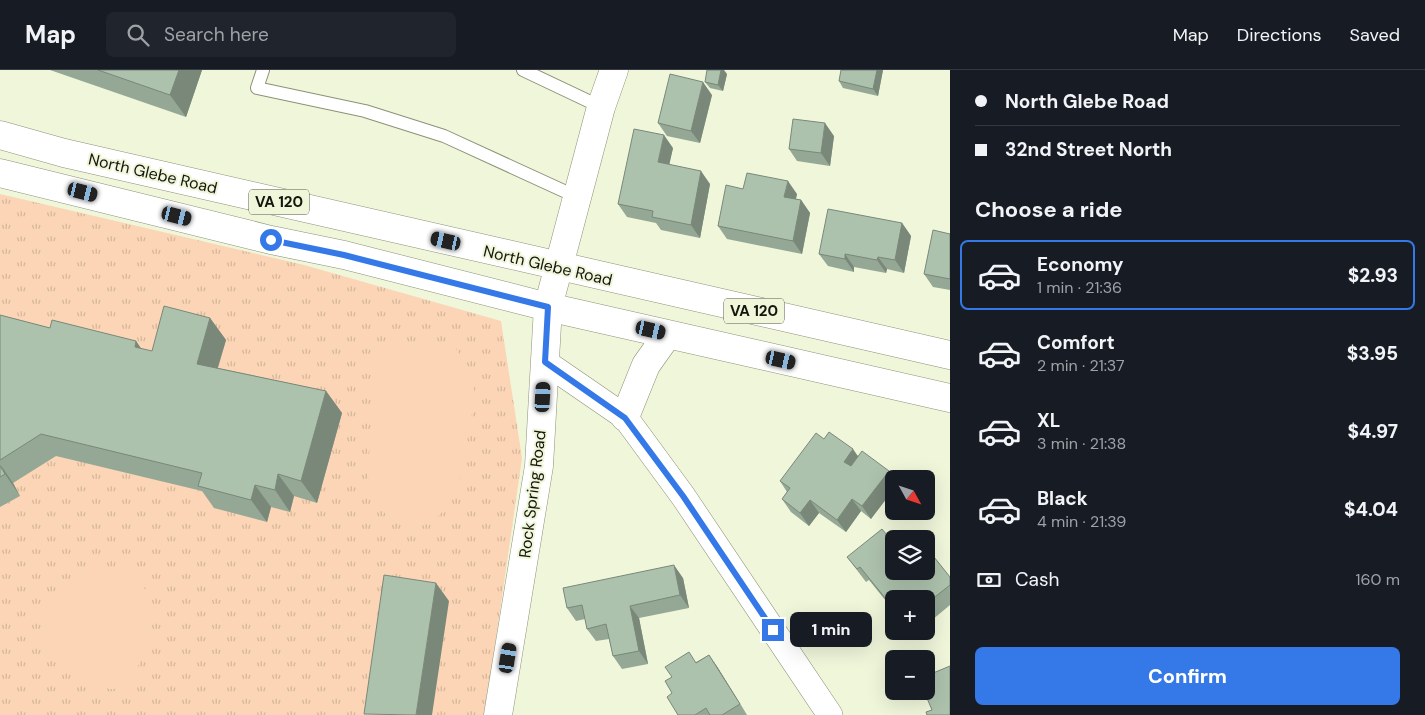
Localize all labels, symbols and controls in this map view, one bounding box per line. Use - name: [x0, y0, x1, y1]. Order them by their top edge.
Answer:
- search box: [106, 12, 456, 57]
- text: Map: [25, 19, 76, 50]
- icon: search: [124, 21, 152, 49]
- text: Search here: [164, 22, 269, 47]
- text: Map: [1173, 23, 1209, 47]
- text: Directions: [1237, 23, 1322, 47]
- text: Saved: [1350, 23, 1400, 47]
- text: North Glebe Road: [1005, 89, 1169, 114]
- text: 32nd Street North: [1005, 137, 1172, 162]
- street label: North Glebe Road: [86, 148, 219, 199]
- car: [66, 181, 99, 203]
- road number: VA 120: [249, 190, 309, 214]
- text: Choose a ride: [975, 195, 1123, 224]
- car: [160, 205, 193, 227]
- route start: [260, 229, 282, 251]
- car: [429, 230, 462, 252]
- street label: North Glebe Road: [481, 240, 614, 291]
- text: Economy: [1037, 252, 1124, 277]
- icon: car: [977, 253, 1022, 298]
- text: $2.93: [1348, 263, 1398, 288]
- text: 1 min · 21:36: [1037, 277, 1122, 298]
- road number: VA 120: [724, 298, 784, 324]
- car: [634, 319, 667, 341]
- text: Comfort: [1037, 330, 1115, 355]
- icon: car: [977, 331, 1022, 376]
- text: $3.95: [1347, 341, 1398, 366]
- car: [764, 349, 797, 371]
- text: 2 min · 21:37: [1037, 355, 1125, 376]
- car: [534, 382, 551, 412]
- text: XL: [1037, 408, 1060, 433]
- icon: car: [977, 409, 1022, 454]
- text: $4.97: [1348, 419, 1398, 444]
- street label: Rock Spring Road: [514, 429, 551, 559]
- text: 3 min · 21:38: [1037, 433, 1126, 454]
- north arrow: [885, 470, 935, 520]
- map controls: [885, 470, 935, 700]
- text: Black: [1037, 486, 1088, 511]
- icon: car: [977, 487, 1022, 532]
- text: $4.04: [1344, 497, 1398, 522]
- text: 4 min · 21:39: [1037, 511, 1126, 532]
- button: layers: [885, 530, 935, 580]
- icon: cash: [975, 566, 1003, 594]
- text: Cash: [1015, 567, 1059, 592]
- text: 160 m: [1356, 569, 1400, 590]
- button: +: [885, 590, 935, 640]
- callout: 1 min: [790, 612, 873, 648]
- route end: [762, 619, 784, 641]
- text: 1 min: [811, 619, 851, 640]
- car: [498, 642, 517, 674]
- button: Confirm: [975, 647, 1400, 705]
- button: −: [885, 650, 935, 700]

